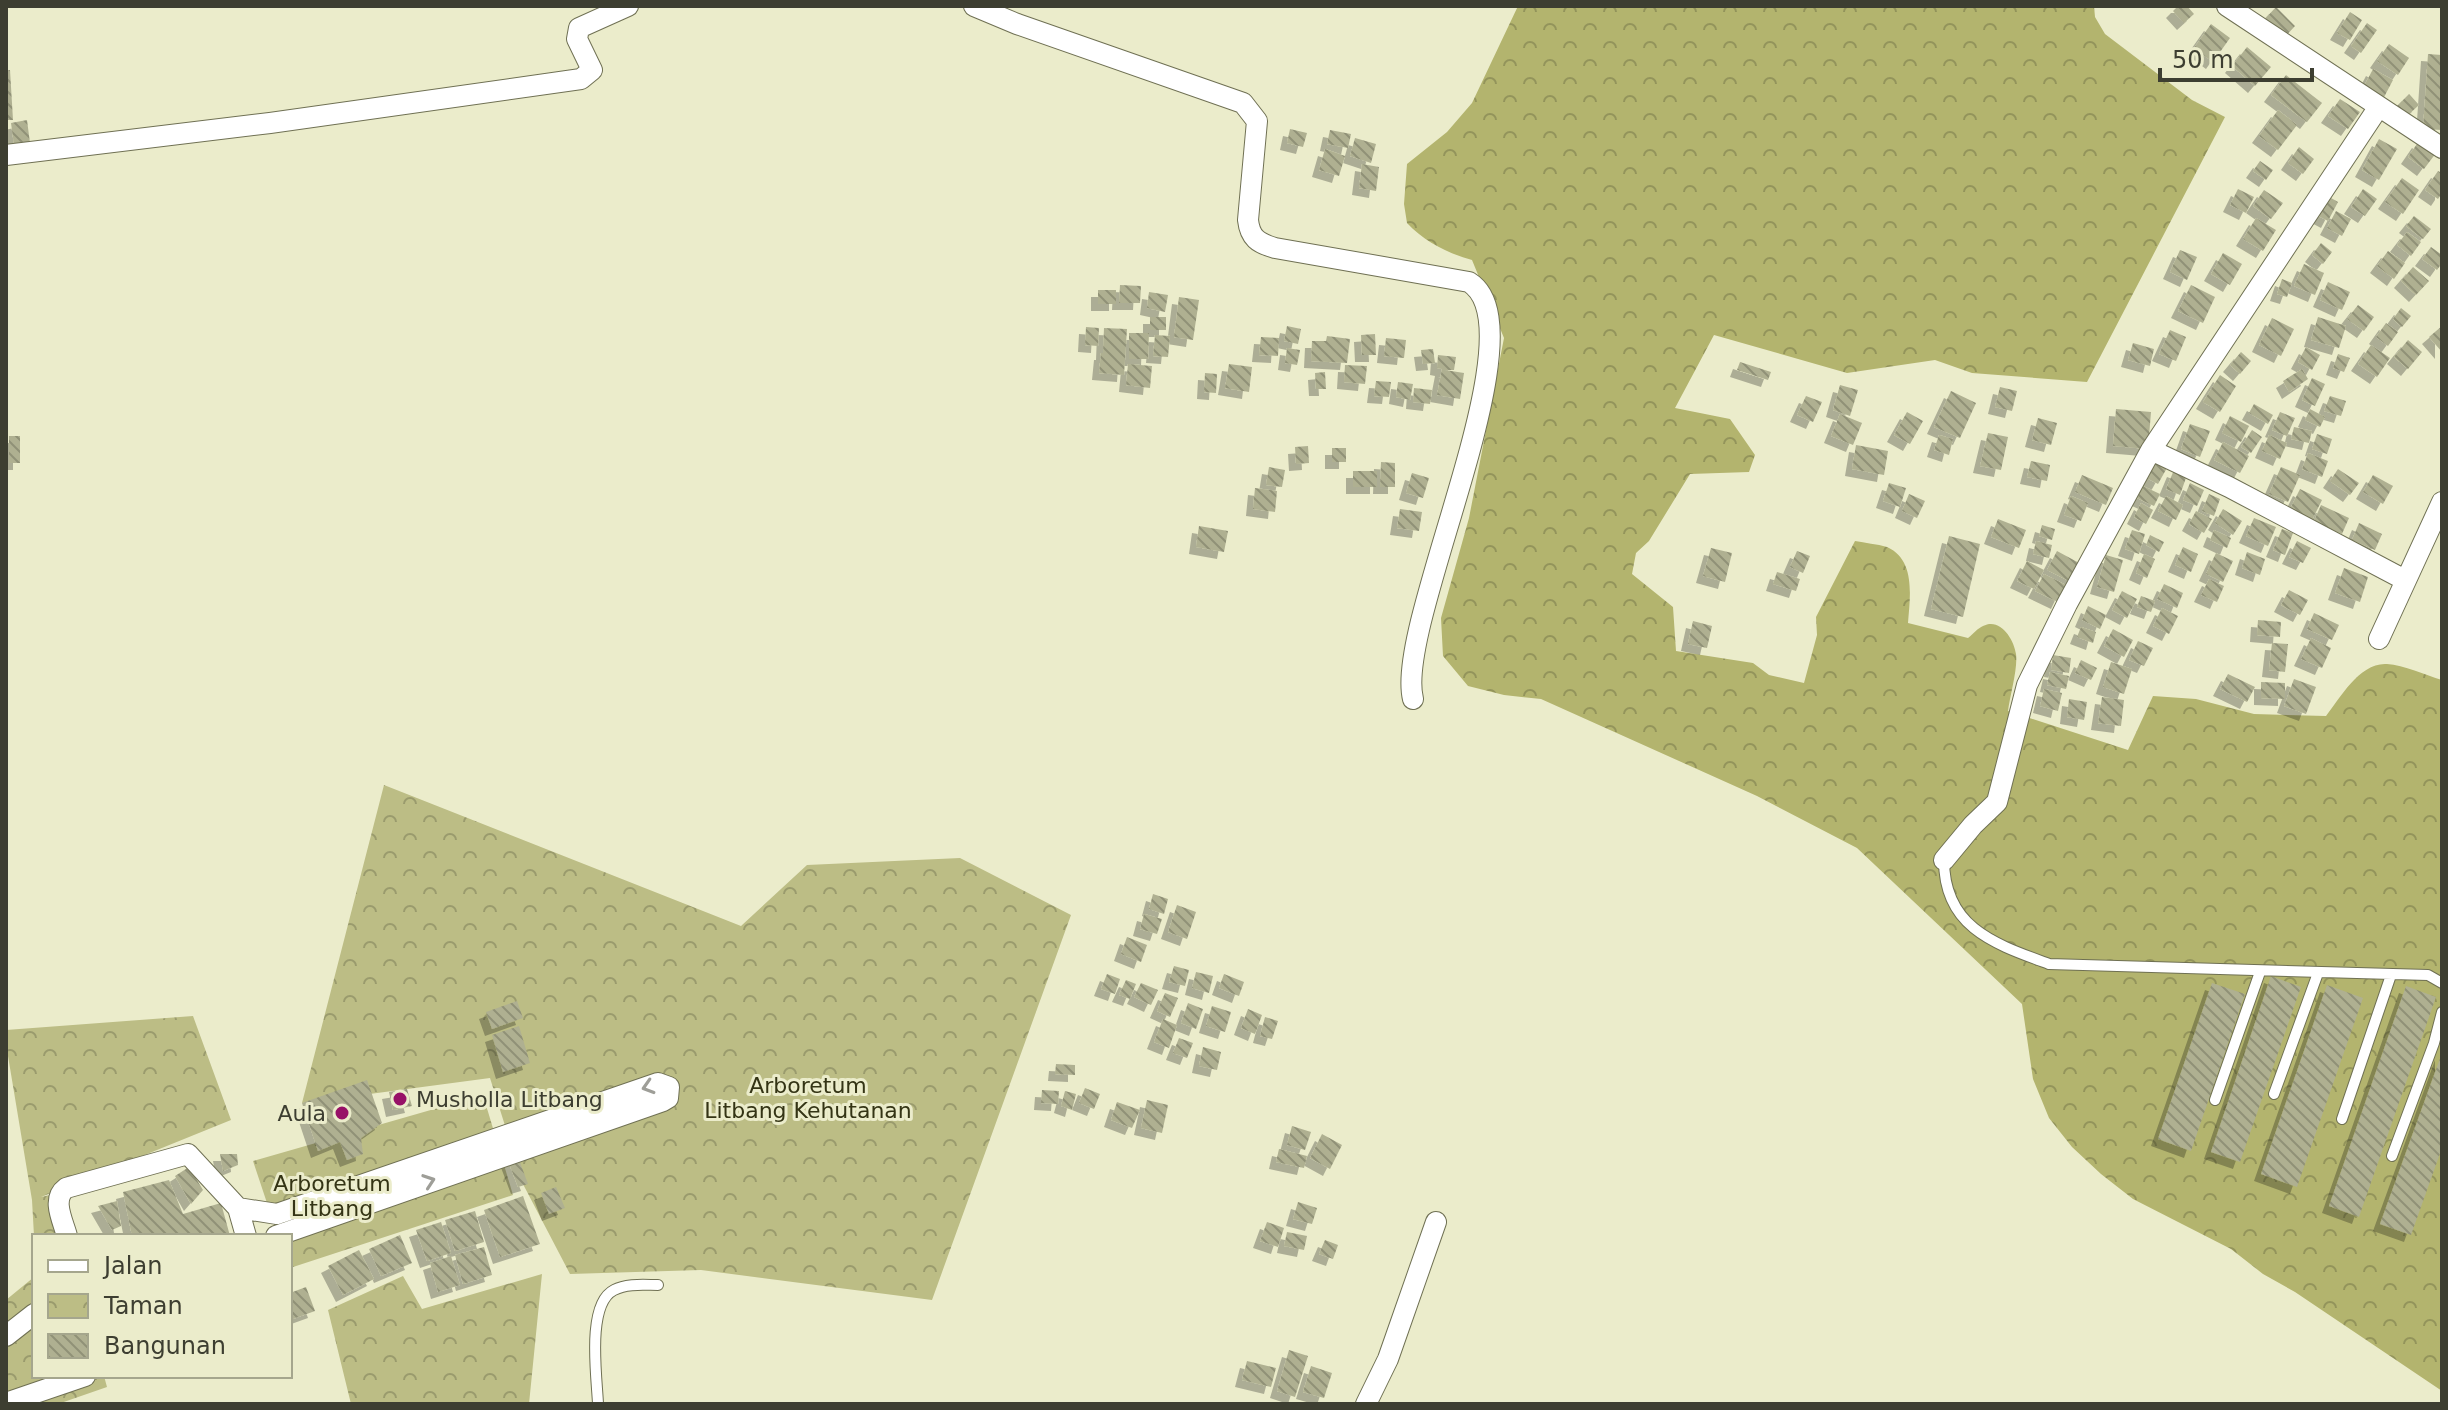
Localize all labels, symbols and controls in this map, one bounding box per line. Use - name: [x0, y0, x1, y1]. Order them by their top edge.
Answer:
- scale bar: [2160, 32, 2312, 82]
- text: 50 m: [2172, 46, 2234, 74]
- park label: Arboretum Litbang Kehutanan: [704, 1073, 912, 1123]
- one-way arrow: [642, 1078, 656, 1094]
- place label: Musholla Litbang: [416, 1087, 603, 1112]
- marker: Musholla Litbang: [391, 1090, 409, 1108]
- place label: Aula: [277, 1101, 326, 1126]
- marker: Aula: [333, 1104, 351, 1122]
- park label: Arboretum Litbang: [273, 1171, 391, 1221]
- one-way arrow: [421, 1175, 435, 1191]
- legend: [32, 1234, 292, 1378]
- text: Jalan: [102, 1252, 162, 1280]
- text: Taman: [103, 1292, 183, 1320]
- text: Bangunan: [104, 1332, 226, 1360]

